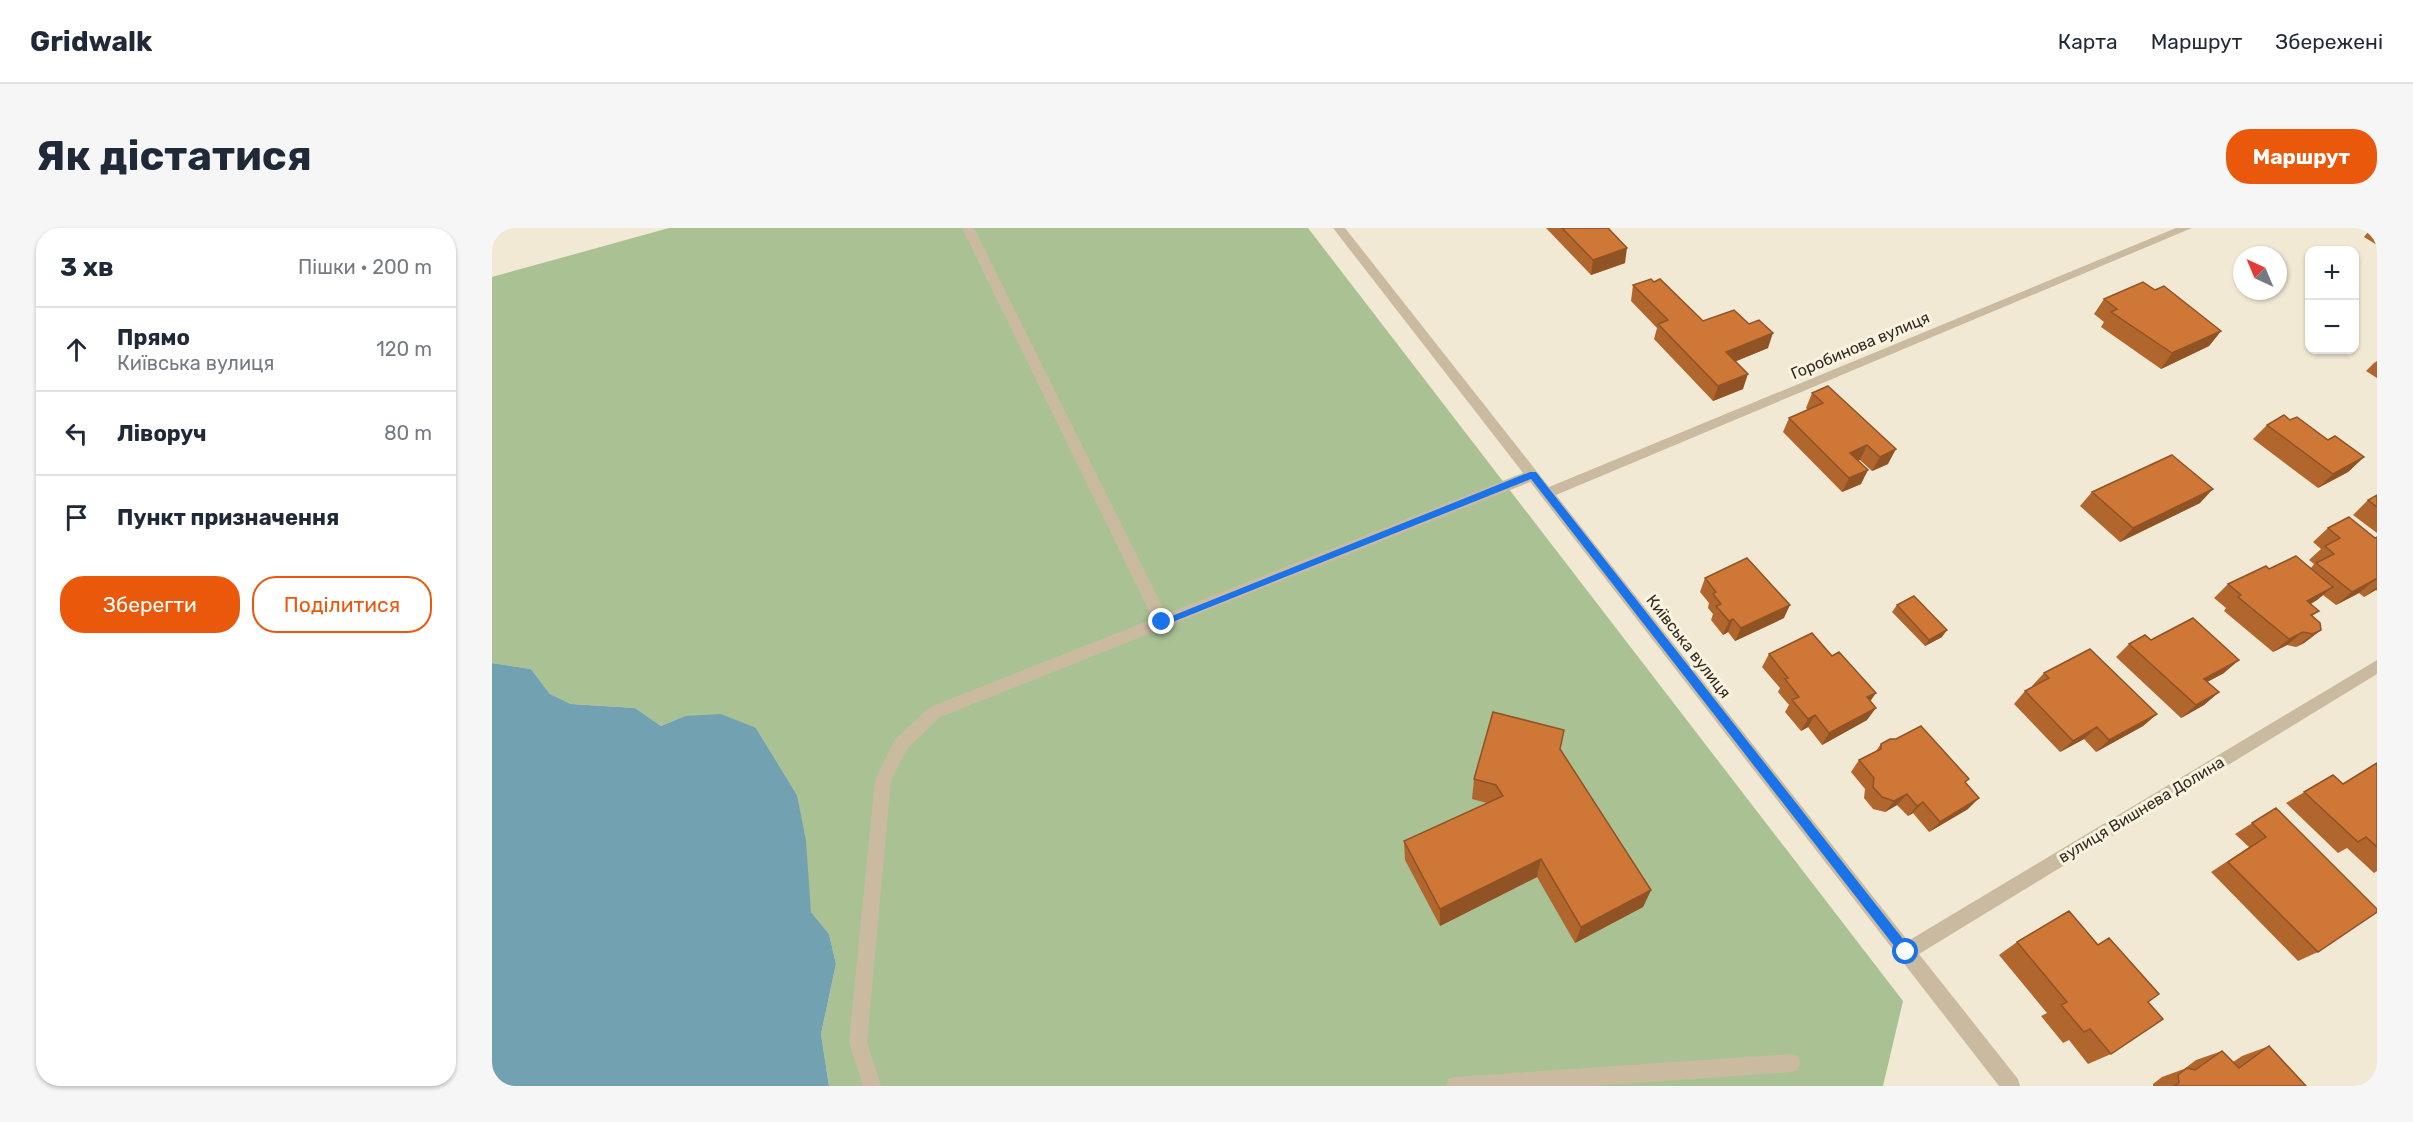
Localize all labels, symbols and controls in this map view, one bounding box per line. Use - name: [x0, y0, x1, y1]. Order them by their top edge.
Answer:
- text: Gridwalk: [30, 25, 152, 58]
- text: Карта: [2058, 29, 2118, 54]
- text: Маршрут: [2151, 29, 2242, 54]
- text: Збережені: [2275, 29, 2383, 54]
- button: Маршрут: [2226, 129, 2377, 184]
- text: Як дістатися: [36, 131, 312, 181]
- north arrow: [2233, 246, 2287, 300]
- map controls: [2305, 246, 2359, 354]
- button: +: [2305, 246, 2359, 300]
- text: 3 хв: [60, 252, 114, 283]
- text: Пішки · 200 m: [298, 255, 432, 279]
- button: −: [2305, 300, 2359, 354]
- street label: Горобинова вулиця: [1788, 308, 1932, 383]
- text: Прямо: [117, 324, 190, 351]
- icon: ahead: [60, 333, 93, 366]
- text: 120 m: [376, 337, 432, 361]
- text: Київська вулиця: [117, 351, 274, 375]
- icon: left: [60, 417, 93, 450]
- text: Ліворуч: [117, 420, 207, 447]
- text: 80 m: [384, 421, 432, 445]
- icon: arrive: [60, 501, 93, 534]
- text: Пункт призначення: [117, 504, 339, 531]
- button: Зберегти: [60, 576, 240, 633]
- button: Поділитися: [252, 576, 432, 633]
- street label: Київська вулиця: [1642, 591, 1735, 702]
- route end: [1148, 608, 1174, 634]
- street label: вулиця Вишнева Долина: [2055, 752, 2228, 867]
- route start: [1892, 938, 1918, 964]

